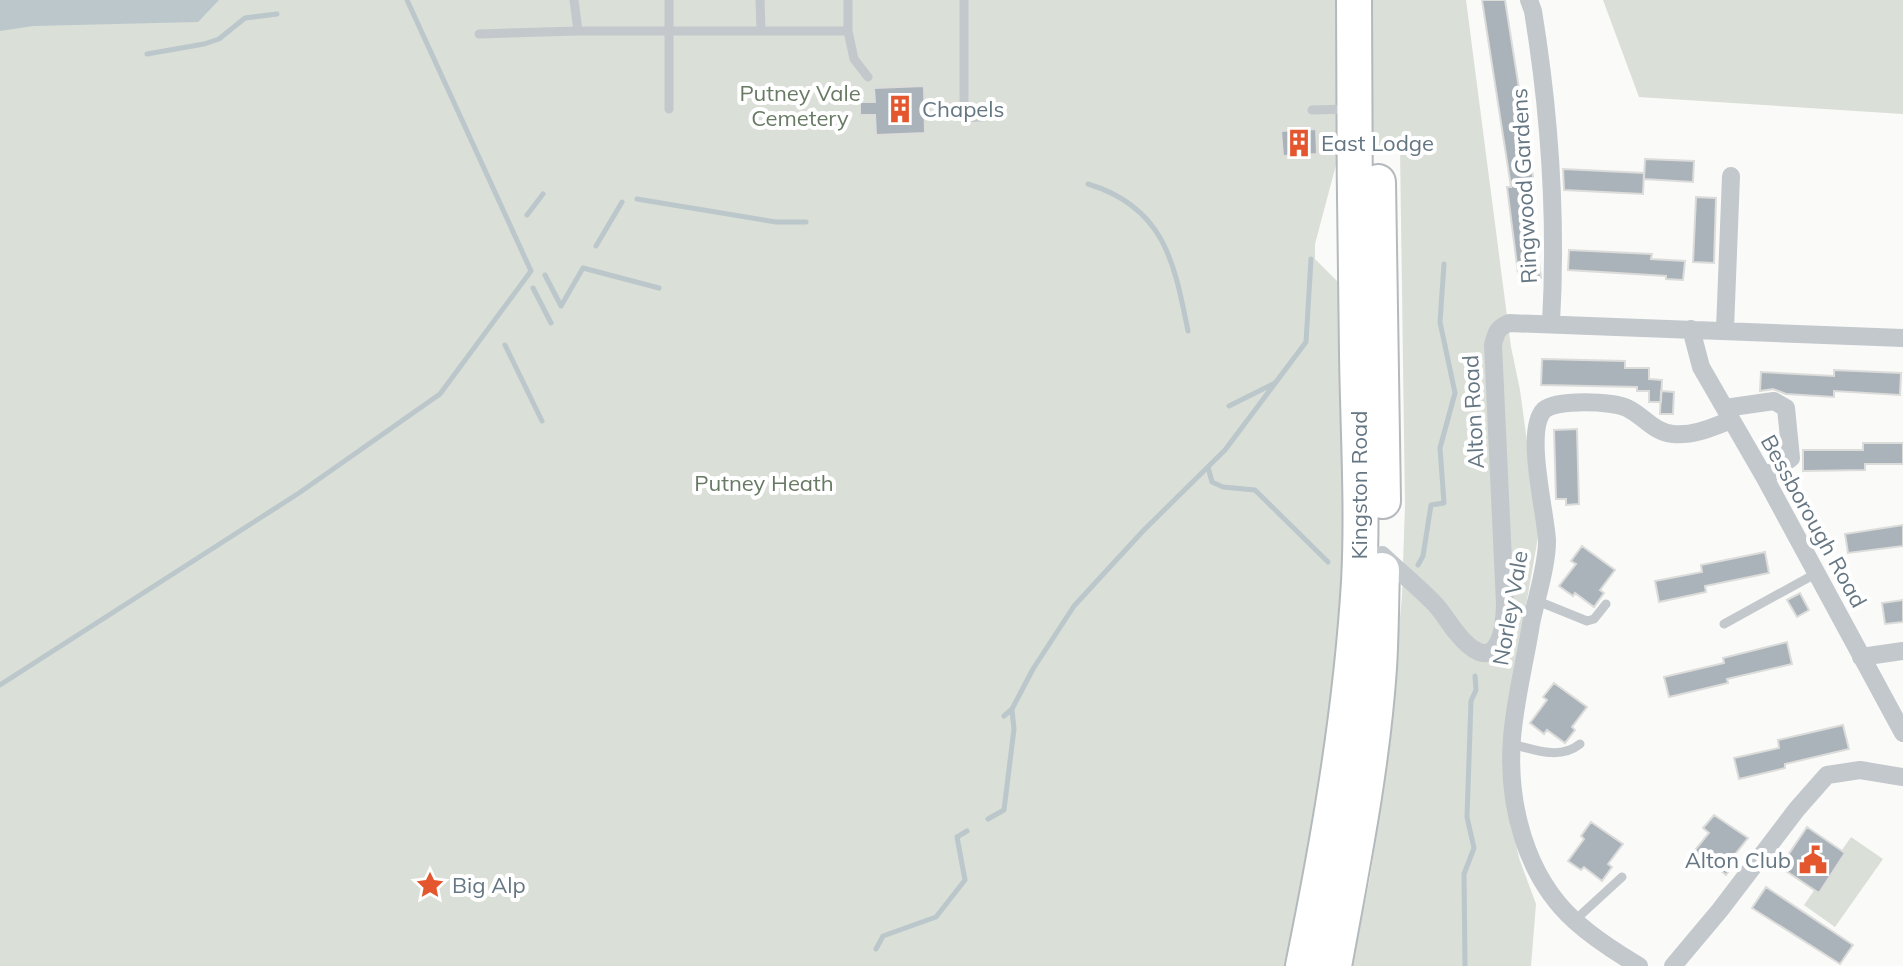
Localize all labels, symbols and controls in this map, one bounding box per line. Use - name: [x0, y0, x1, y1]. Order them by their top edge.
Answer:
- park label: Putney Vale Cemetery: [739, 79, 861, 132]
- street label: Ringwood Gardens: [1505, 88, 1543, 284]
- building icon: Chapels: [885, 94, 915, 124]
- place label: Chapels: [922, 95, 1004, 123]
- building icon: East Lodge: [1284, 128, 1314, 158]
- place label: East Lodge: [1321, 129, 1434, 157]
- street label: Alton Road: [1456, 354, 1490, 470]
- street label: Kingston Road: [1345, 411, 1373, 559]
- street label: Bessborough Road: [1755, 430, 1873, 612]
- park label: Putney Heath: [694, 469, 834, 497]
- street label: Norley Vale: [1486, 548, 1534, 668]
- public building icon: Alton Club: [1798, 845, 1828, 875]
- place label: Alton Club: [1685, 846, 1791, 874]
- place icon: Big Alp: [415, 870, 445, 900]
- place label: Big Alp: [452, 871, 526, 899]

